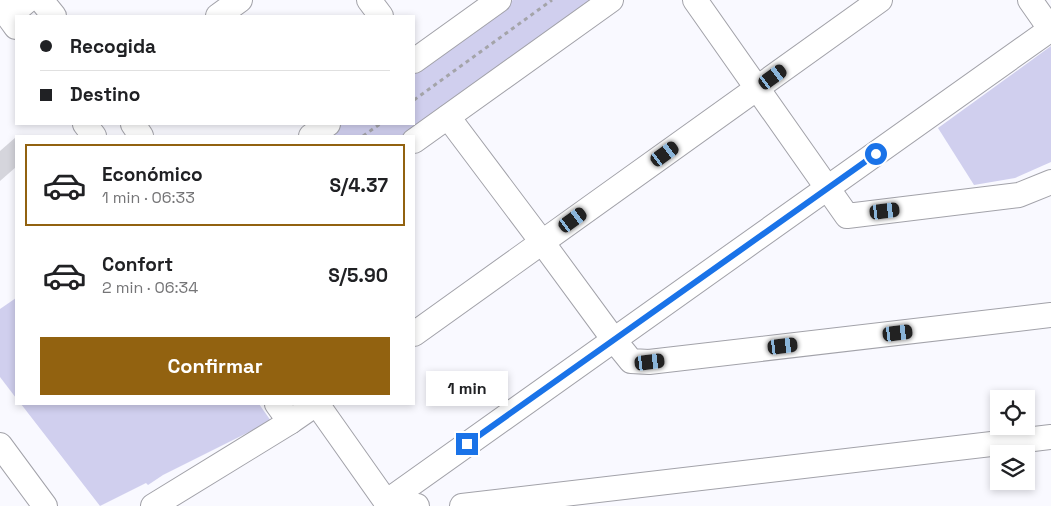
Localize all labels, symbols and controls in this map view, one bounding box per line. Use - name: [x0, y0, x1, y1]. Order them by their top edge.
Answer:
- text: Recogida: [70, 34, 156, 59]
- car: [756, 62, 789, 92]
- text: Destino: [70, 82, 140, 107]
- car: [648, 139, 681, 169]
- route start: [865, 143, 887, 165]
- text: Económico: [102, 162, 203, 187]
- icon: car: [42, 163, 87, 208]
- text: S/4.37: [329, 173, 388, 198]
- text: 1 min · 06:33: [102, 187, 195, 208]
- car: [869, 202, 900, 220]
- car: [556, 205, 589, 235]
- text: Confort: [102, 252, 173, 277]
- icon: car: [42, 253, 87, 298]
- text: S/5.90: [328, 263, 388, 288]
- text: 2 min · 06:34: [102, 277, 198, 298]
- car: [882, 324, 913, 342]
- button: Confirmar: [40, 337, 390, 395]
- car: [767, 337, 798, 355]
- car: [634, 353, 665, 371]
- callout: 1 min: [426, 372, 508, 406]
- text: 1 min: [447, 378, 487, 399]
- map controls: [990, 390, 1035, 490]
- button: locate: [990, 390, 1035, 435]
- route end: [456, 433, 478, 455]
- button: layers: [990, 445, 1035, 490]

